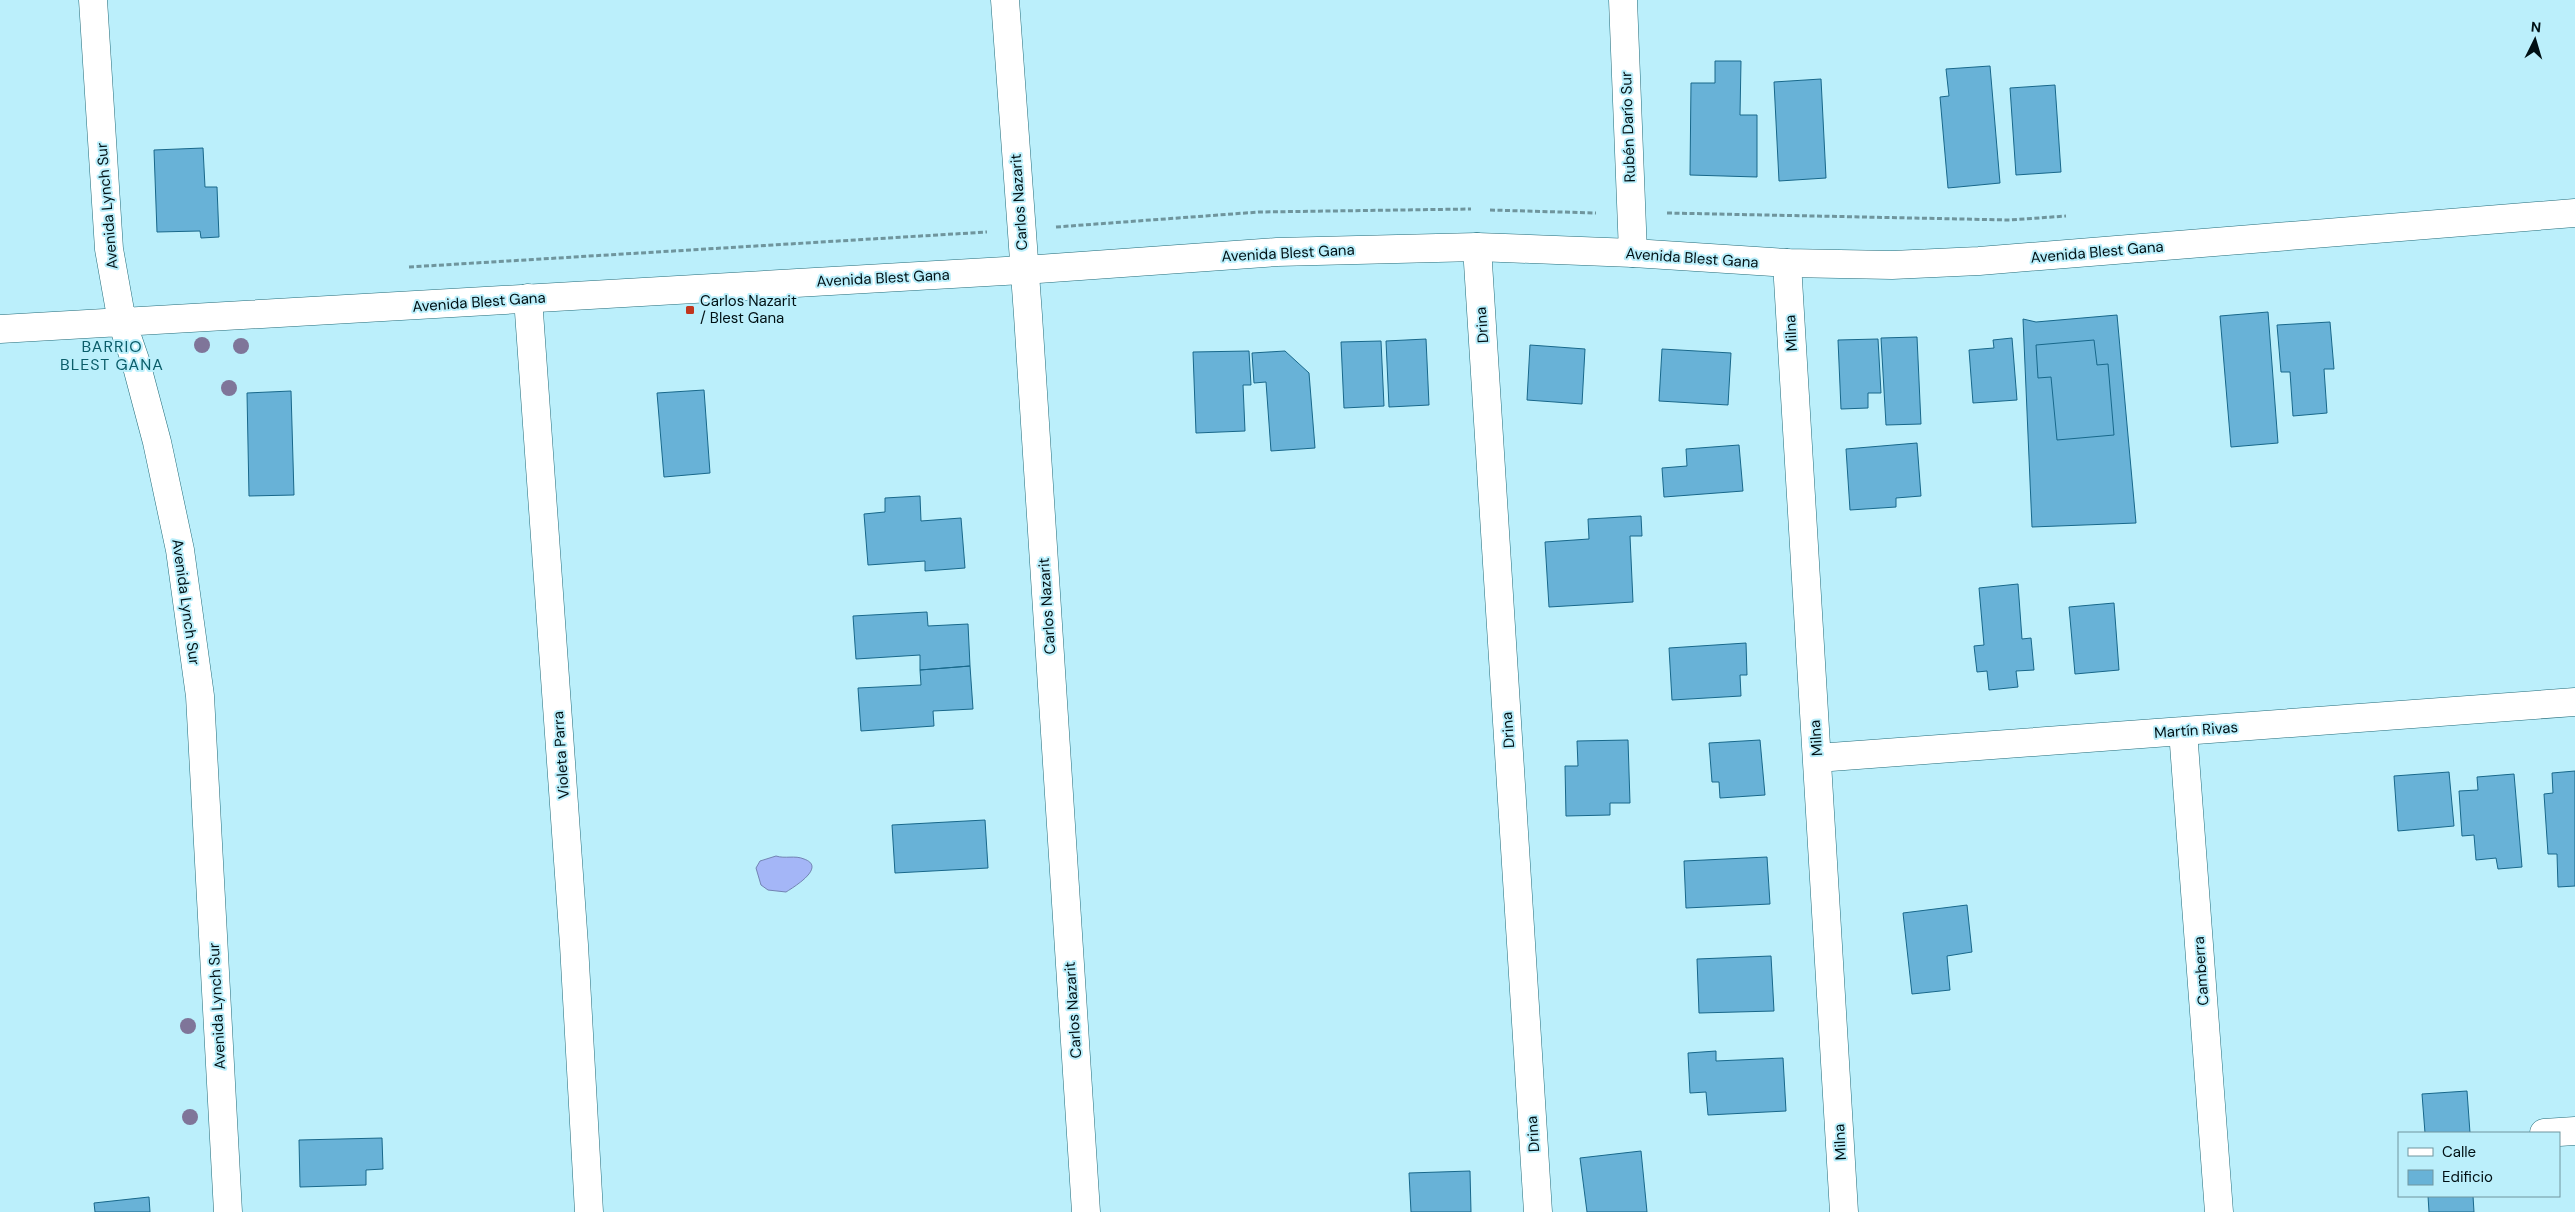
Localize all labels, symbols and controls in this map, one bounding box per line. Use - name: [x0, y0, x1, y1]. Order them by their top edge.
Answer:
- north arrow: [2510, 15, 2560, 65]
- text: N: [2530, 18, 2542, 36]
- street label: Rubén Darío Sur: [1616, 71, 1640, 183]
- street label: Avenida Lynch Sur: [91, 141, 122, 270]
- street label: Carlos Nazarit: [1006, 153, 1032, 251]
- street label: Avenida Blest Gana: [2030, 236, 2164, 268]
- street label: Avenida Blest Gana: [1221, 240, 1355, 266]
- street label: Avenida Blest Gana: [1625, 243, 1759, 273]
- street label: Avenida Blest Gana: [816, 265, 950, 291]
- street label: Avenida Blest Gana: [412, 287, 546, 317]
- place label: Carlos Nazarit / Blest Gana: [700, 291, 797, 328]
- marker: Carlos Nazarit / Blest Gana: [684, 304, 696, 316]
- street label: Drina: [1471, 306, 1493, 344]
- street label: Milna: [1780, 314, 1802, 352]
- district label: BARRIO BLEST GANA: [60, 336, 164, 375]
- street label: Avenida Lynch Sur: [167, 538, 205, 667]
- street label: Carlos Nazarit: [1034, 557, 1060, 655]
- street label: Violeta Parra: [548, 710, 574, 800]
- street label: Drina: [1497, 711, 1519, 749]
- street label: Martín Rivas: [2153, 717, 2239, 743]
- street label: Milna: [1805, 719, 1827, 757]
- street label: Camberra: [2189, 936, 2213, 1006]
- street label: Avenida Lynch Sur: [204, 942, 230, 1070]
- street label: Carlos Nazarit: [1060, 961, 1086, 1059]
- street label: Drina: [1522, 1115, 1544, 1153]
- street label: Milna: [1829, 1123, 1851, 1161]
- legend: [2398, 1132, 2560, 1197]
- text: Calle: [2442, 1142, 2476, 1162]
- text: Edificio: [2442, 1167, 2493, 1187]

